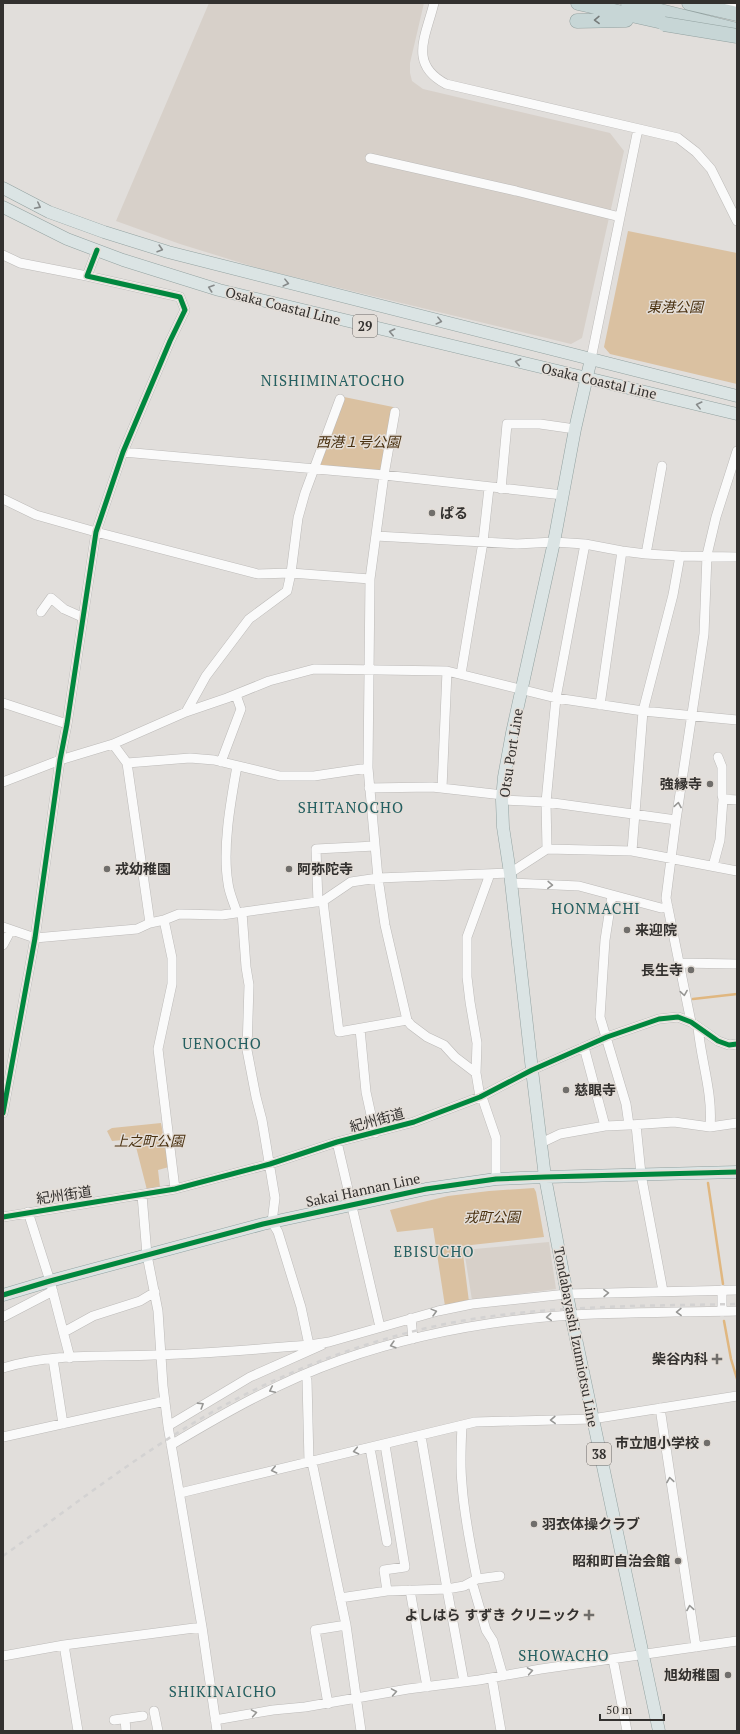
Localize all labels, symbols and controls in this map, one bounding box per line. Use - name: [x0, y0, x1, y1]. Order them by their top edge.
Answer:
- one-way arrow: [594, 16, 600, 24]
- one-way arrow: [33, 201, 41, 209]
- one-way arrow: [156, 244, 163, 253]
- one-way arrow: [283, 278, 289, 286]
- street label: Osaka Coastal Line: [224, 282, 343, 329]
- one-way arrow: [208, 284, 215, 292]
- park label: 東港公園: [647, 297, 705, 316]
- road number: 29: [353, 315, 377, 337]
- one-way arrow: [435, 316, 442, 325]
- one-way arrow: [388, 329, 395, 337]
- one-way arrow: [515, 358, 521, 366]
- street label: Osaka Coastal Line: [540, 358, 659, 403]
- district label: NISHIMINATOCHO: [261, 370, 405, 390]
- one-way arrow: [696, 401, 703, 410]
- park label: 西港１号公園: [316, 432, 402, 451]
- place label: ぱる: [440, 503, 468, 522]
- marker: ぱる: [427, 508, 437, 518]
- street label: Otsu Port Line: [494, 707, 527, 799]
- place label: 強縁寺: [660, 774, 702, 793]
- marker: 強縁寺: [705, 779, 715, 789]
- district label: SHITANOCHO: [298, 797, 404, 817]
- one-way arrow: [673, 802, 682, 808]
- place label: 戎幼稚園: [115, 859, 171, 878]
- place label: 阿弥陀寺: [297, 859, 353, 878]
- marker: 戎幼稚園: [102, 864, 112, 874]
- marker: 阿弥陀寺: [284, 864, 294, 874]
- one-way arrow: [547, 881, 553, 889]
- district label: HONMACHI: [551, 898, 641, 918]
- place label: 来迎院: [635, 920, 677, 939]
- marker: 来迎院: [622, 925, 632, 935]
- place label: 長生寺: [641, 960, 683, 979]
- marker: 長生寺: [686, 965, 696, 975]
- one-way arrow: [679, 990, 688, 996]
- district label: UENOCHO: [182, 1033, 262, 1053]
- place label: 慈眼寺: [574, 1080, 616, 1099]
- marker: 慈眼寺: [561, 1085, 571, 1095]
- street label: 紀州街道: [347, 1103, 406, 1136]
- park label: 上之町公園: [114, 1131, 186, 1150]
- street label: Sakai Hannan Line: [304, 1168, 422, 1211]
- street label: 紀州街道: [35, 1181, 93, 1208]
- park label: 戎町公園: [464, 1207, 522, 1226]
- district label: EBISUCHO: [393, 1241, 475, 1261]
- street label: Tondabayashi Izumiotsu Line: [550, 1245, 603, 1429]
- one-way arrow: [603, 1289, 609, 1297]
- one-way arrow: [430, 1308, 437, 1317]
- one-way arrow: [676, 1308, 682, 1317]
- one-way arrow: [546, 1313, 552, 1322]
- one-way arrow: [390, 1340, 397, 1349]
- place label: 柴谷内科: [652, 1349, 708, 1368]
- marker: 柴谷内科: [711, 1353, 723, 1365]
- one-way arrow: [268, 1385, 275, 1393]
- one-way arrow: [197, 1403, 204, 1410]
- one-way arrow: [550, 1416, 556, 1424]
- place label: 市立旭小学校: [615, 1433, 699, 1452]
- marker: 市立旭小学校: [702, 1438, 712, 1448]
- road number: 38: [587, 1443, 611, 1465]
- one-way arrow: [353, 1446, 359, 1454]
- one-way arrow: [271, 1466, 278, 1474]
- one-way arrow: [667, 1477, 675, 1483]
- place label: 羽衣体操クラブ: [542, 1514, 640, 1533]
- marker: 羽衣体操クラブ: [529, 1519, 539, 1529]
- place label: 昭和町自治会館: [572, 1551, 670, 1570]
- marker: 昭和町自治会館: [673, 1556, 683, 1566]
- place label: よしはら すずき クリニック: [404, 1605, 580, 1624]
- one-way arrow: [686, 1605, 695, 1611]
- marker: よしはら すずき クリニック: [583, 1609, 595, 1621]
- district label: SHOWACHO: [518, 1645, 610, 1665]
- place label: 旭幼稚園: [664, 1665, 720, 1684]
- one-way arrow: [527, 1667, 533, 1676]
- marker: 旭幼稚園: [723, 1670, 733, 1680]
- district label: SHIKINAICHO: [169, 1681, 277, 1701]
- one-way arrow: [391, 1688, 397, 1697]
- scale bar: [600, 1696, 664, 1722]
- text: 50 m: [606, 1702, 633, 1717]
- one-way arrow: [251, 1709, 257, 1718]

